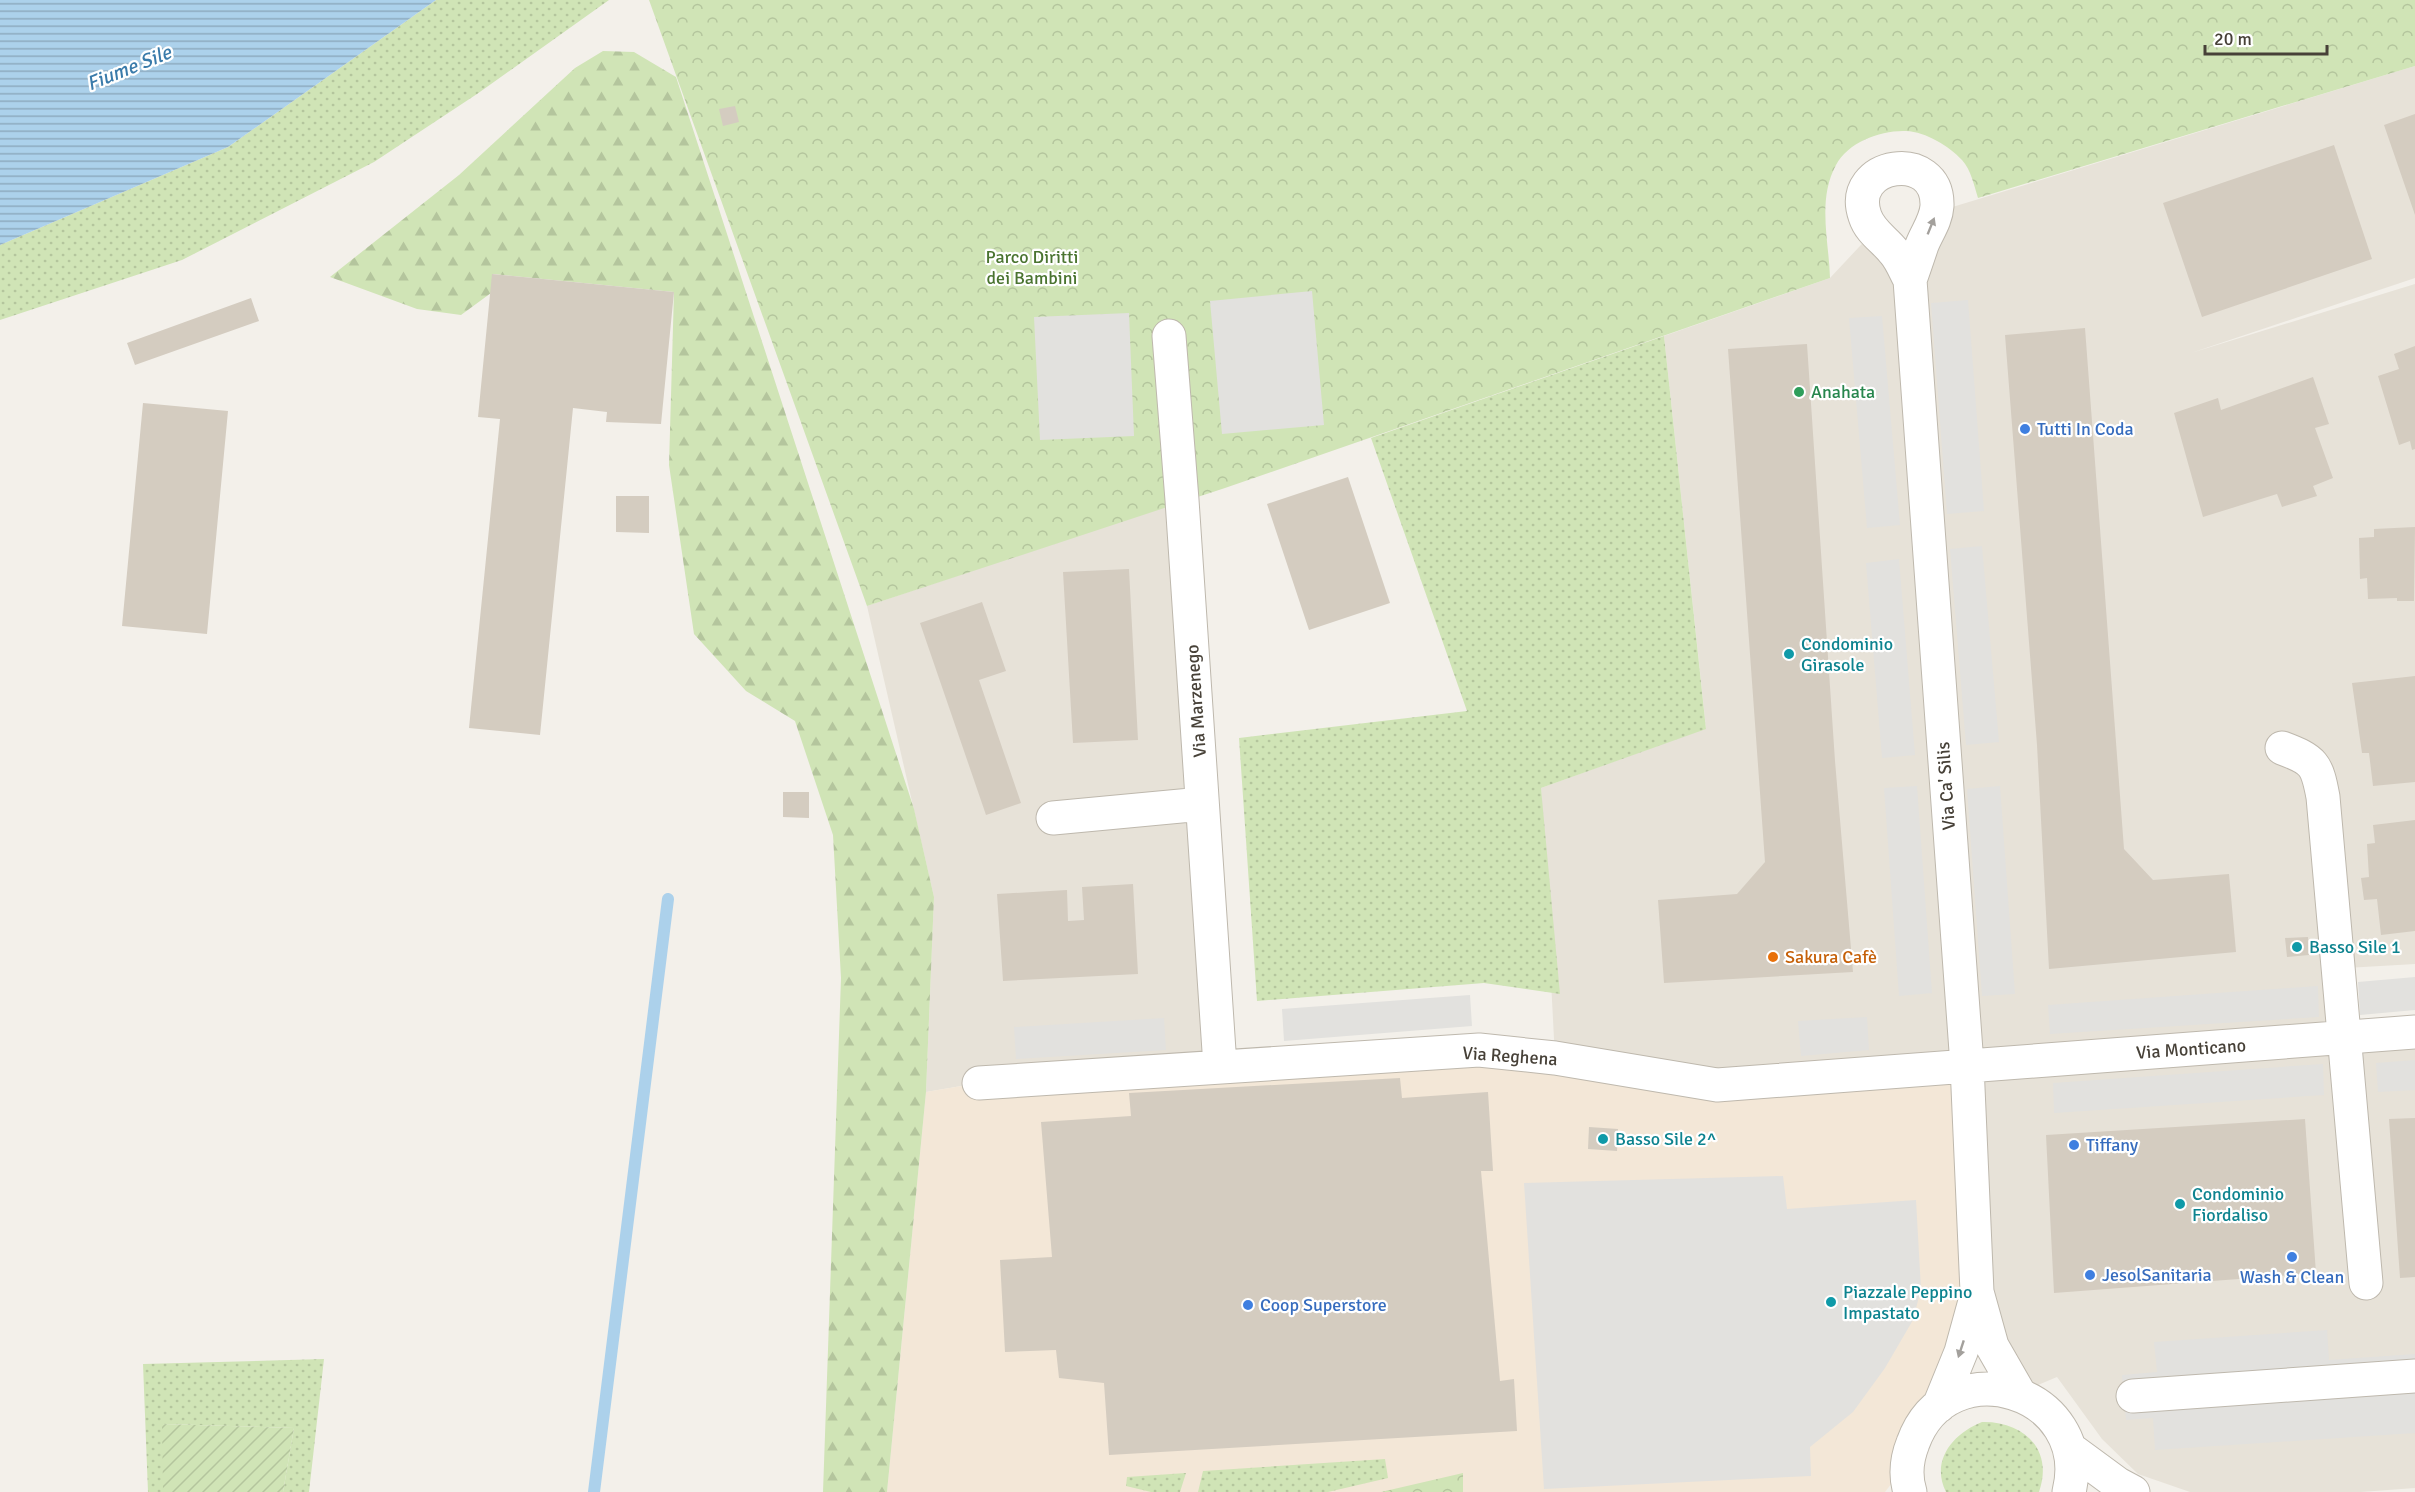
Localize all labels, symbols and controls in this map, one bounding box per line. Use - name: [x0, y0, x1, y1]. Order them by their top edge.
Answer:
- scale bar: [2205, 18, 2326, 56]
- text: 20 m: [2214, 28, 2252, 50]
- water label: Fiume Sile: [83, 39, 176, 96]
- one-way arrow: [1927, 217, 1936, 235]
- park label: Parco Diritti dei Bambini: [986, 246, 1078, 289]
- place label: Anahata: [1811, 381, 1875, 403]
- marker: Anahata: [1792, 385, 1806, 399]
- place label: Tutti In Coda: [2037, 418, 2134, 440]
- marker: Tutti In Coda: [2018, 422, 2032, 436]
- place label: Condominio Girasole: [1801, 633, 1893, 676]
- street label: Via Marzenego: [1181, 644, 1211, 758]
- marker: Condominio Girasole: [1782, 647, 1796, 661]
- street label: Via Ca' Silis: [1932, 741, 1960, 831]
- place label: Basso Sile 1: [2309, 936, 2401, 958]
- marker: Basso Sile 1: [2290, 940, 2304, 954]
- place label: Sakura Cafè: [1785, 946, 1877, 968]
- marker: Sakura Cafè: [1766, 950, 1780, 964]
- street label: Via Monticano: [2135, 1034, 2247, 1064]
- street label: Via Reghena: [1462, 1042, 1558, 1070]
- place label: Basso Sile 2^: [1615, 1128, 1716, 1150]
- marker: Basso Sile 2^: [1596, 1132, 1610, 1146]
- place label: Tiffany: [2086, 1134, 2139, 1156]
- marker: Tiffany: [2067, 1138, 2081, 1152]
- place label: Condominio Fiordaliso: [2192, 1183, 2284, 1226]
- marker: Condominio Fiordaliso: [2173, 1197, 2187, 1211]
- marker: Wash & Clean: [2285, 1250, 2299, 1264]
- place label: JesolSanitaria: [2102, 1264, 2212, 1286]
- place label: Wash & Clean: [2240, 1266, 2344, 1288]
- marker: JesolSanitaria: [2083, 1268, 2097, 1282]
- place label: Piazzale Peppino Impastato: [1843, 1281, 1972, 1324]
- place label: Coop Superstore: [1260, 1294, 1387, 1316]
- marker: Piazzale Peppino Impastato: [1824, 1295, 1838, 1309]
- marker: Coop Superstore: [1241, 1298, 1255, 1312]
- one-way arrow: [1956, 1340, 1965, 1358]

